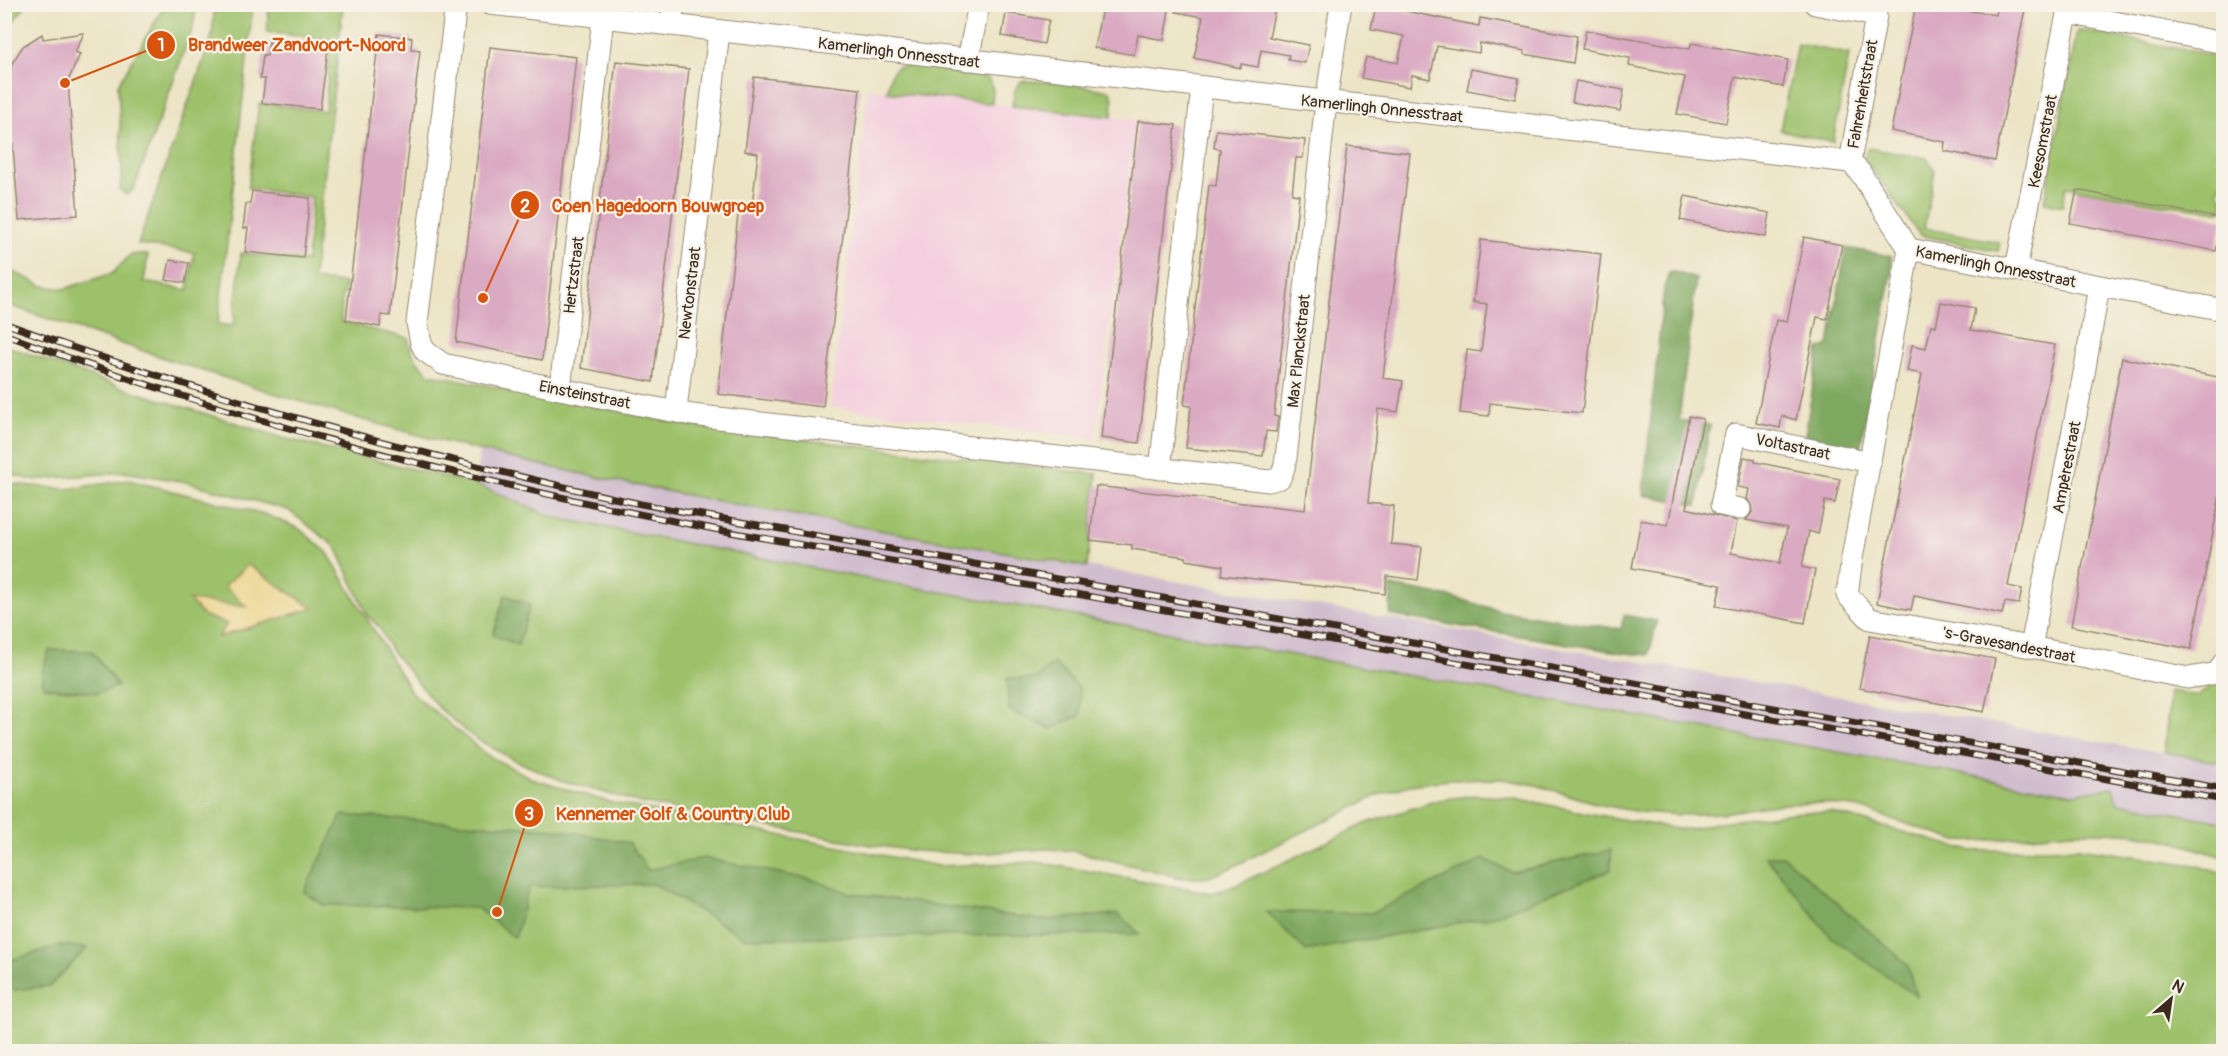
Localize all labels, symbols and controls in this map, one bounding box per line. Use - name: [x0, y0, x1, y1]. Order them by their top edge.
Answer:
- callout: Brandweer Zandvoort-Noord: [146, 27, 418, 63]
- street label: Kamerlingh Onnesstraat: [817, 33, 982, 73]
- text: 1: [157, 34, 165, 57]
- text: Brandweer Zandvoort-Noord: [188, 34, 406, 57]
- street label: Fahrenheitstraat: [1844, 37, 1883, 150]
- street label: Kamerlingh Onnesstraat: [1300, 91, 1465, 128]
- street label: Keesomstraat: [2024, 92, 2062, 190]
- callout: Coen Hagedoorn Bouwgroep: [510, 187, 776, 223]
- text: 2: [520, 195, 530, 218]
- text: Coen Hagedoorn Bouwgroep: [552, 195, 765, 218]
- street label: Hertzstraat: [559, 235, 589, 315]
- street label: Kamerlingh Onnesstraat: [1914, 242, 2078, 292]
- street label: Newtonstraat: [674, 245, 706, 341]
- street label: Max Planckstraat: [1283, 293, 1315, 409]
- street label: Einsteinstraat: [537, 376, 633, 414]
- street label: Ampèrestraat: [2048, 419, 2086, 515]
- street label: Voltastraat: [1754, 429, 1833, 465]
- street label: 's-Gravesandestraat: [1941, 622, 2078, 668]
- callout: Kennemer Golf & Country Club: [514, 795, 802, 831]
- text: 3: [524, 803, 534, 826]
- text: Kennemer Golf & Country Club: [556, 803, 790, 826]
- north arrow: [2141, 969, 2201, 1029]
- text: N: [2168, 975, 2188, 998]

